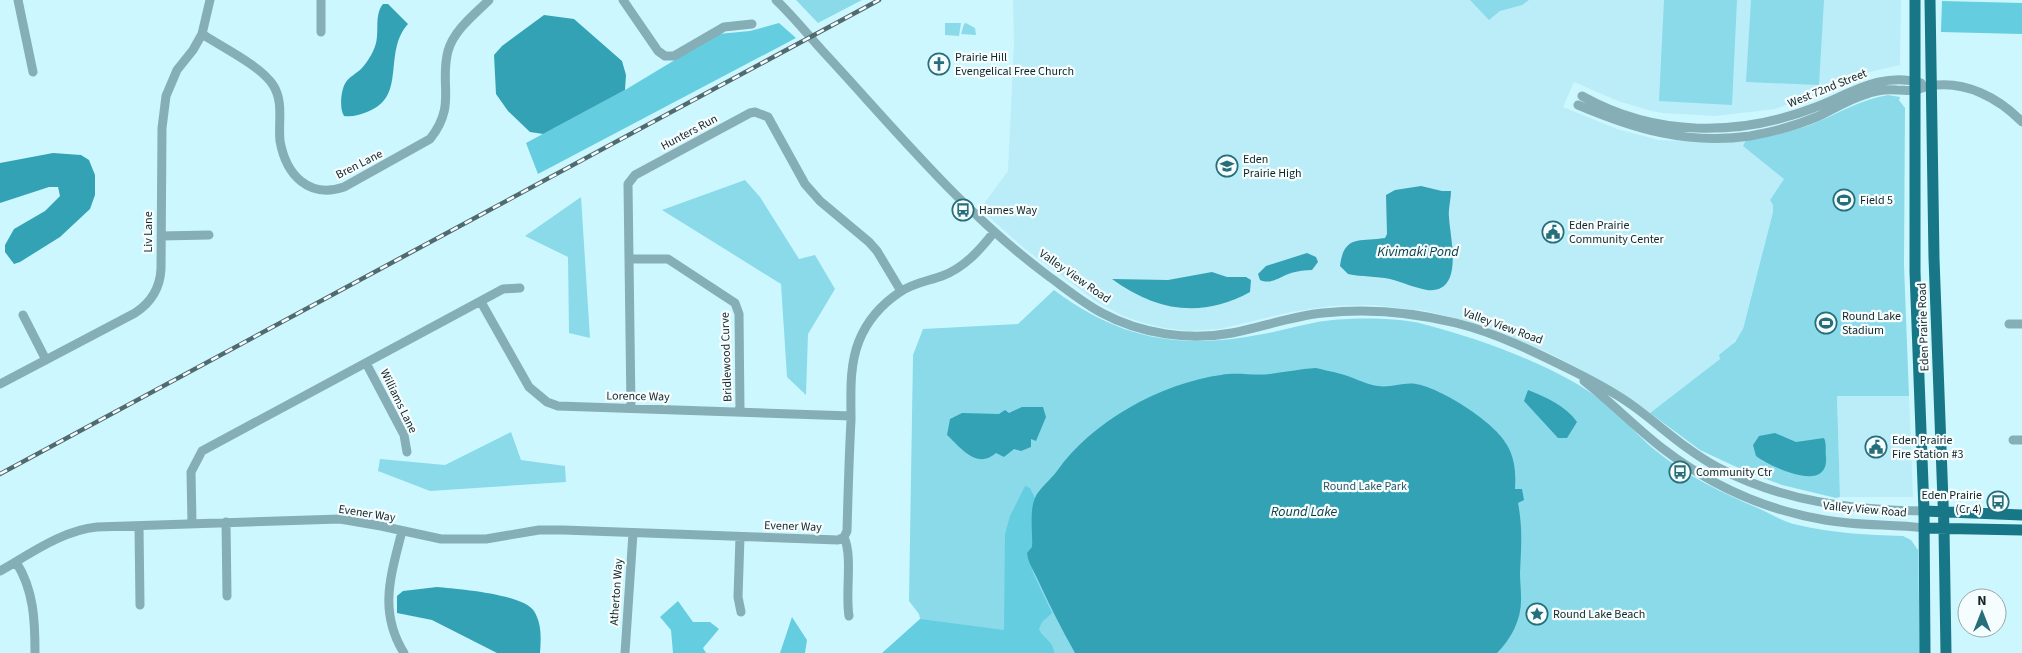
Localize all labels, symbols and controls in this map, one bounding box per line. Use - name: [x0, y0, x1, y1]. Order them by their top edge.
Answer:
- place label: Prairie Hill Evengelical Free Church: [955, 49, 1074, 80]
- church icon: Prairie Hill Evengelical Free Church: [927, 52, 951, 76]
- street label: West 72nd Street: [1785, 65, 1869, 112]
- street label: Hunters Run: [658, 110, 721, 155]
- street label: Bren Lane: [333, 145, 386, 183]
- place label: Eden Prairie High: [1243, 151, 1302, 182]
- school or university icon: Eden Prairie High: [1215, 154, 1239, 178]
- sports icon: Field 5: [1832, 188, 1856, 212]
- place label: Field 5: [1860, 192, 1893, 209]
- bus stop icon: Hames Way: [951, 198, 975, 222]
- place label: Hames Way: [979, 202, 1037, 219]
- street label: Liv Lane: [140, 211, 157, 253]
- place label: Eden Prairie Community Center: [1569, 217, 1665, 248]
- public building icon: Eden Prairie Community Center: [1541, 220, 1565, 244]
- water label: Kivimaki Pond: [1377, 242, 1459, 262]
- street label: Valley View Road: [1035, 245, 1114, 307]
- street label: Eden Prairie Road: [1913, 282, 1934, 372]
- street label: Valley View Road: [1460, 304, 1545, 349]
- place label: Round Lake Stadium: [1842, 308, 1901, 339]
- sports icon: Round Lake Stadium: [1814, 311, 1838, 335]
- street label: Bridlewood Curve: [716, 312, 737, 402]
- street label: Williams Lane: [376, 366, 421, 436]
- street label: Lorence Way: [606, 387, 670, 406]
- place label: Eden Prairie Fire Station #3: [1892, 432, 1964, 463]
- public building icon: Eden Prairie Fire Station #3: [1864, 435, 1888, 459]
- bus stop icon: Community Ctr: [1668, 460, 1692, 484]
- place label: Community Ctr: [1696, 464, 1773, 481]
- park label: Round Lake Park: [1323, 478, 1407, 495]
- place label: Eden Prairie (Cr 4): [1921, 487, 1982, 518]
- bus stop icon: Eden Prairie (Cr 4): [1986, 490, 2010, 514]
- street label: Valley View Road: [1822, 497, 1908, 522]
- street label: Evener Way: [337, 501, 397, 526]
- water label: Round Lake: [1271, 502, 1338, 522]
- street label: Evener Way: [764, 517, 822, 536]
- street label: Atherton Way: [606, 557, 627, 626]
- north arrow: [1957, 588, 2007, 638]
- text: N: [1977, 591, 1987, 611]
- place icon: Round Lake Beach: [1525, 602, 1549, 626]
- place label: Round Lake Beach: [1553, 606, 1645, 623]

